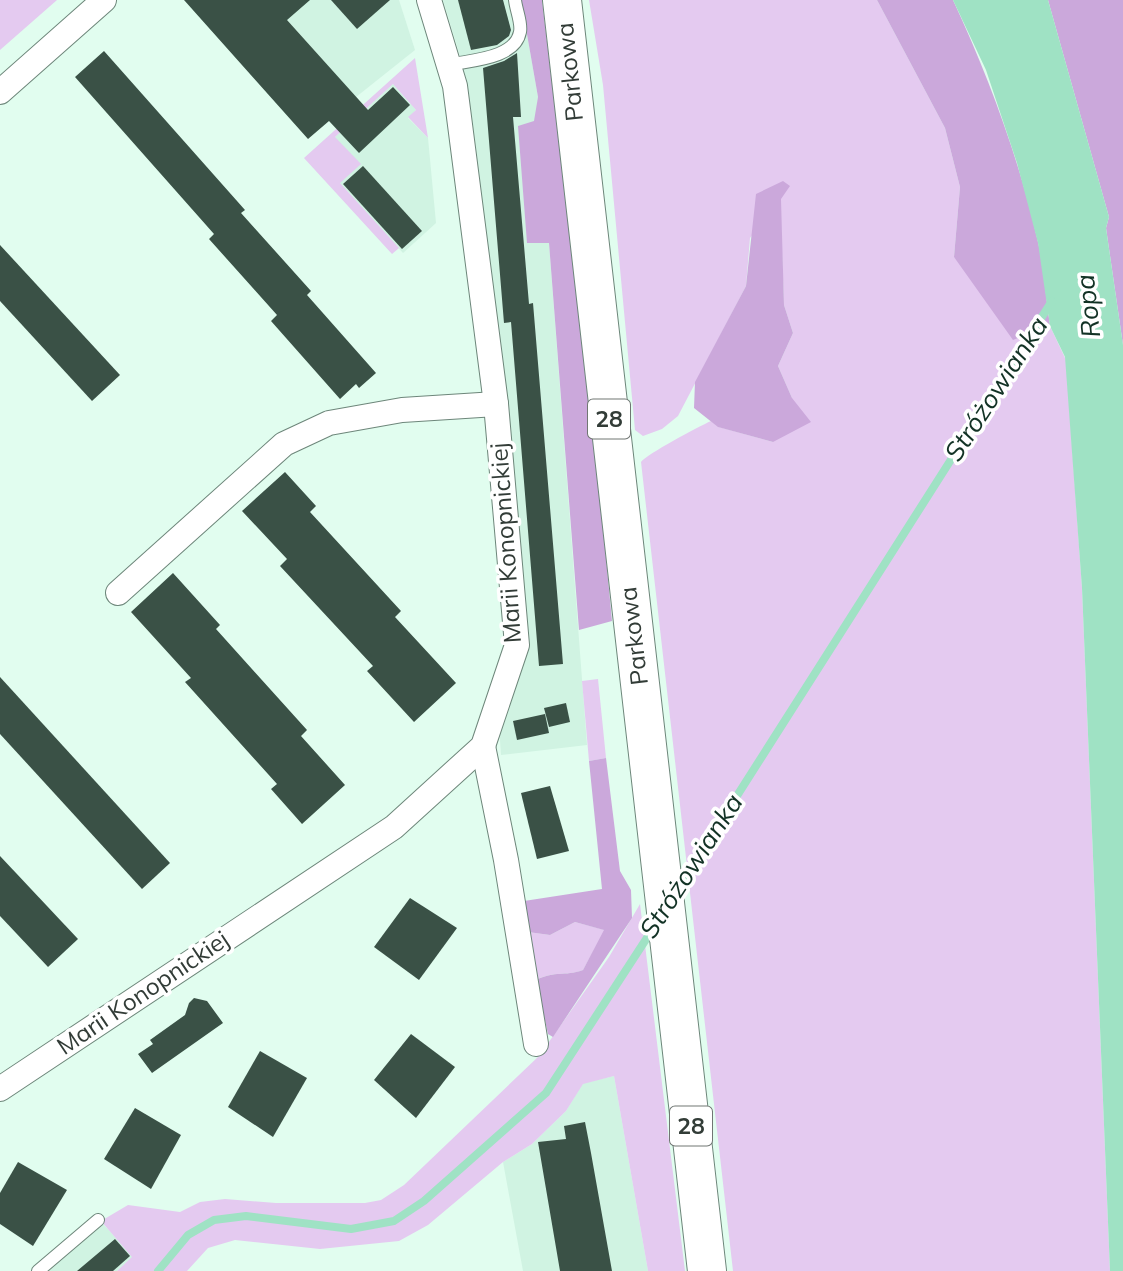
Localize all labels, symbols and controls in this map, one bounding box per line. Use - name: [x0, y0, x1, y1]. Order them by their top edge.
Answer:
- street label: Parkowa: [549, 21, 589, 123]
- water label: Ropa: [1068, 273, 1107, 339]
- water label: Stróżowianka: [937, 310, 1055, 467]
- road number: 28: [588, 400, 630, 438]
- street label: Marii Konopnickiej: [483, 442, 527, 644]
- street label: Parkowa: [612, 585, 654, 687]
- water label: Stróżowianka: [632, 787, 750, 944]
- street label: Marii Konopnickiej: [51, 924, 234, 1061]
- road number: 28: [670, 1106, 712, 1146]

